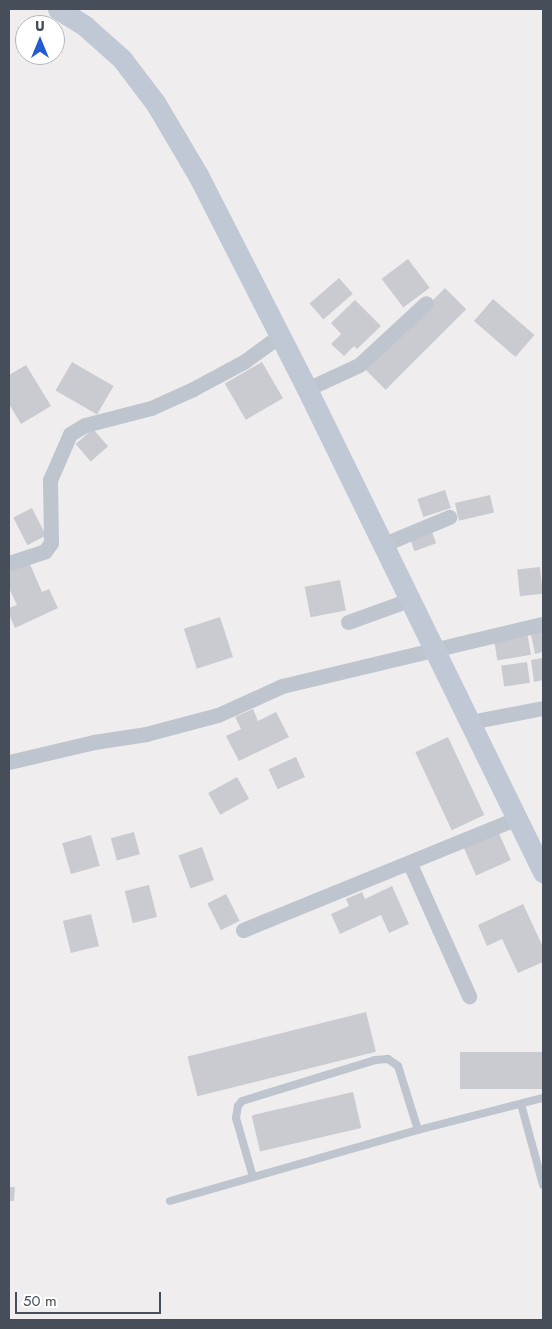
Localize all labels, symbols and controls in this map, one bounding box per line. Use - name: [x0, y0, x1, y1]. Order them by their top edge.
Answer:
- north arrow: [15, 15, 65, 65]
- text: U: [35, 16, 45, 36]
- scale bar: [18, 1282, 164, 1314]
- text: 50 m: [23, 1290, 57, 1312]

